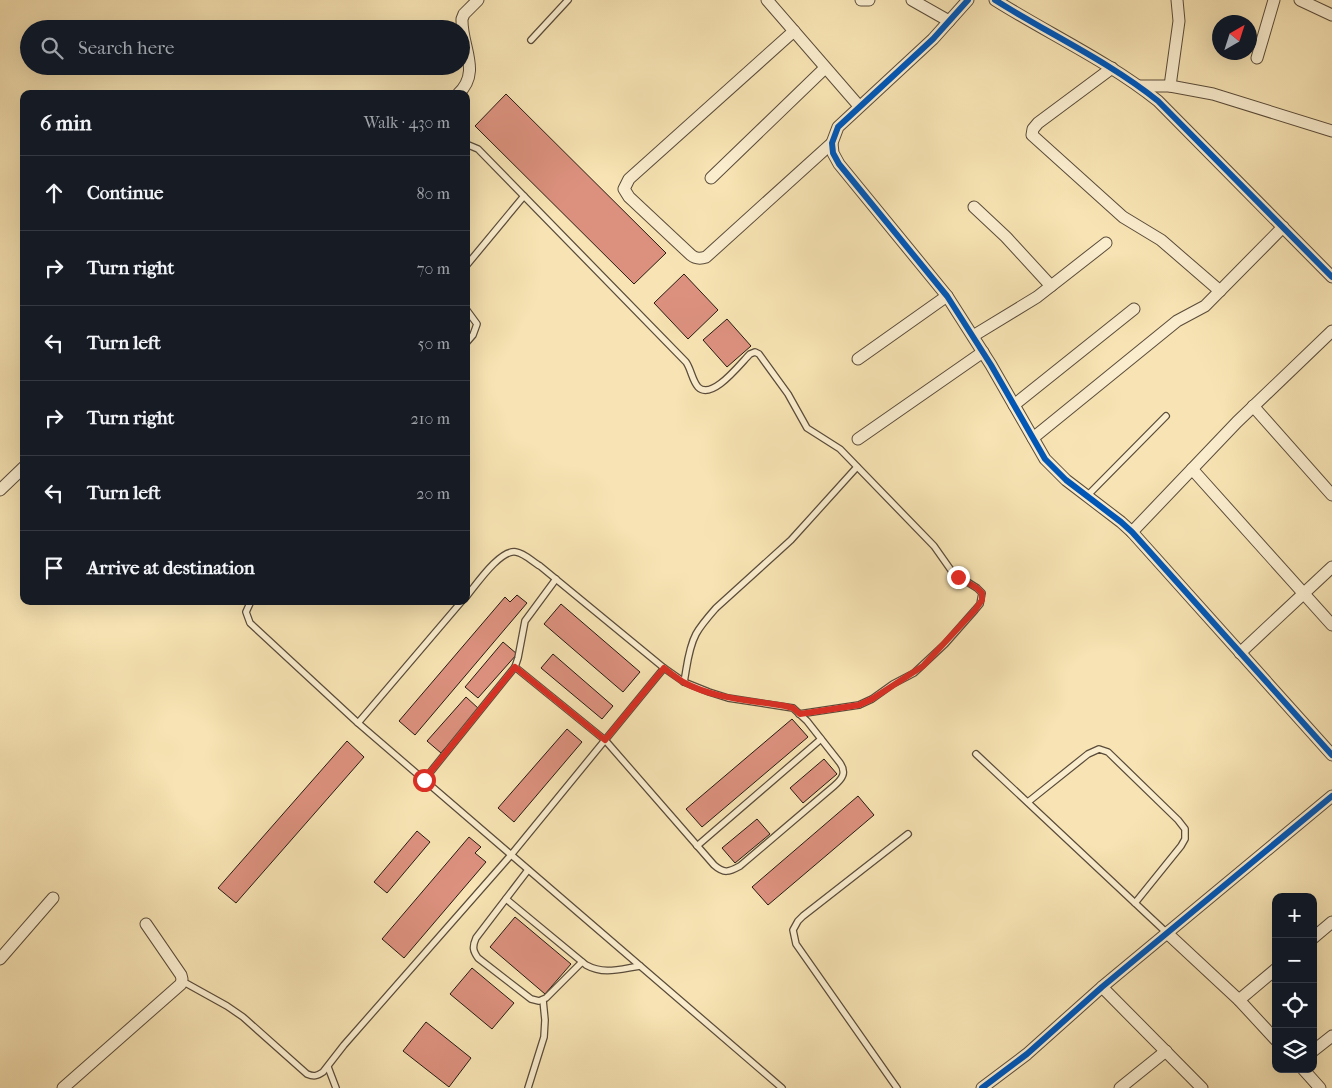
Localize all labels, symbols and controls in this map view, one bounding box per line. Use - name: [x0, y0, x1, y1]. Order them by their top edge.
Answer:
- north arrow: [1212, 15, 1257, 60]
- search box: [20, 20, 470, 75]
- icon: search: [38, 34, 66, 62]
- text: Search here: [78, 37, 174, 59]
- text: 6 min: [40, 111, 92, 135]
- text: Walk · 430 m: [364, 113, 450, 132]
- icon: ahead: [40, 179, 68, 207]
- text: Continue: [87, 182, 163, 204]
- text: 80 m: [416, 184, 450, 203]
- icon: right: [40, 254, 68, 282]
- text: Turn right: [87, 257, 174, 279]
- text: 70 m: [417, 259, 450, 278]
- icon: left: [40, 329, 68, 357]
- text: Turn left: [87, 332, 161, 354]
- text: 50 m: [418, 334, 450, 353]
- icon: right: [40, 404, 68, 432]
- text: Turn right: [87, 407, 174, 429]
- text: 210 m: [411, 409, 450, 428]
- icon: left: [40, 479, 68, 507]
- text: Turn left: [87, 482, 161, 504]
- text: 20 m: [416, 484, 450, 503]
- icon: arrive: [40, 554, 68, 582]
- text: Arrive at destination: [87, 557, 255, 579]
- route end: [947, 566, 970, 589]
- route start: [413, 769, 436, 792]
- map controls: [1272, 893, 1317, 1073]
- button: +: [1272, 893, 1317, 938]
- button: −: [1272, 938, 1317, 983]
- button: locate: [1272, 983, 1317, 1028]
- button: layers: [1272, 1028, 1317, 1073]

